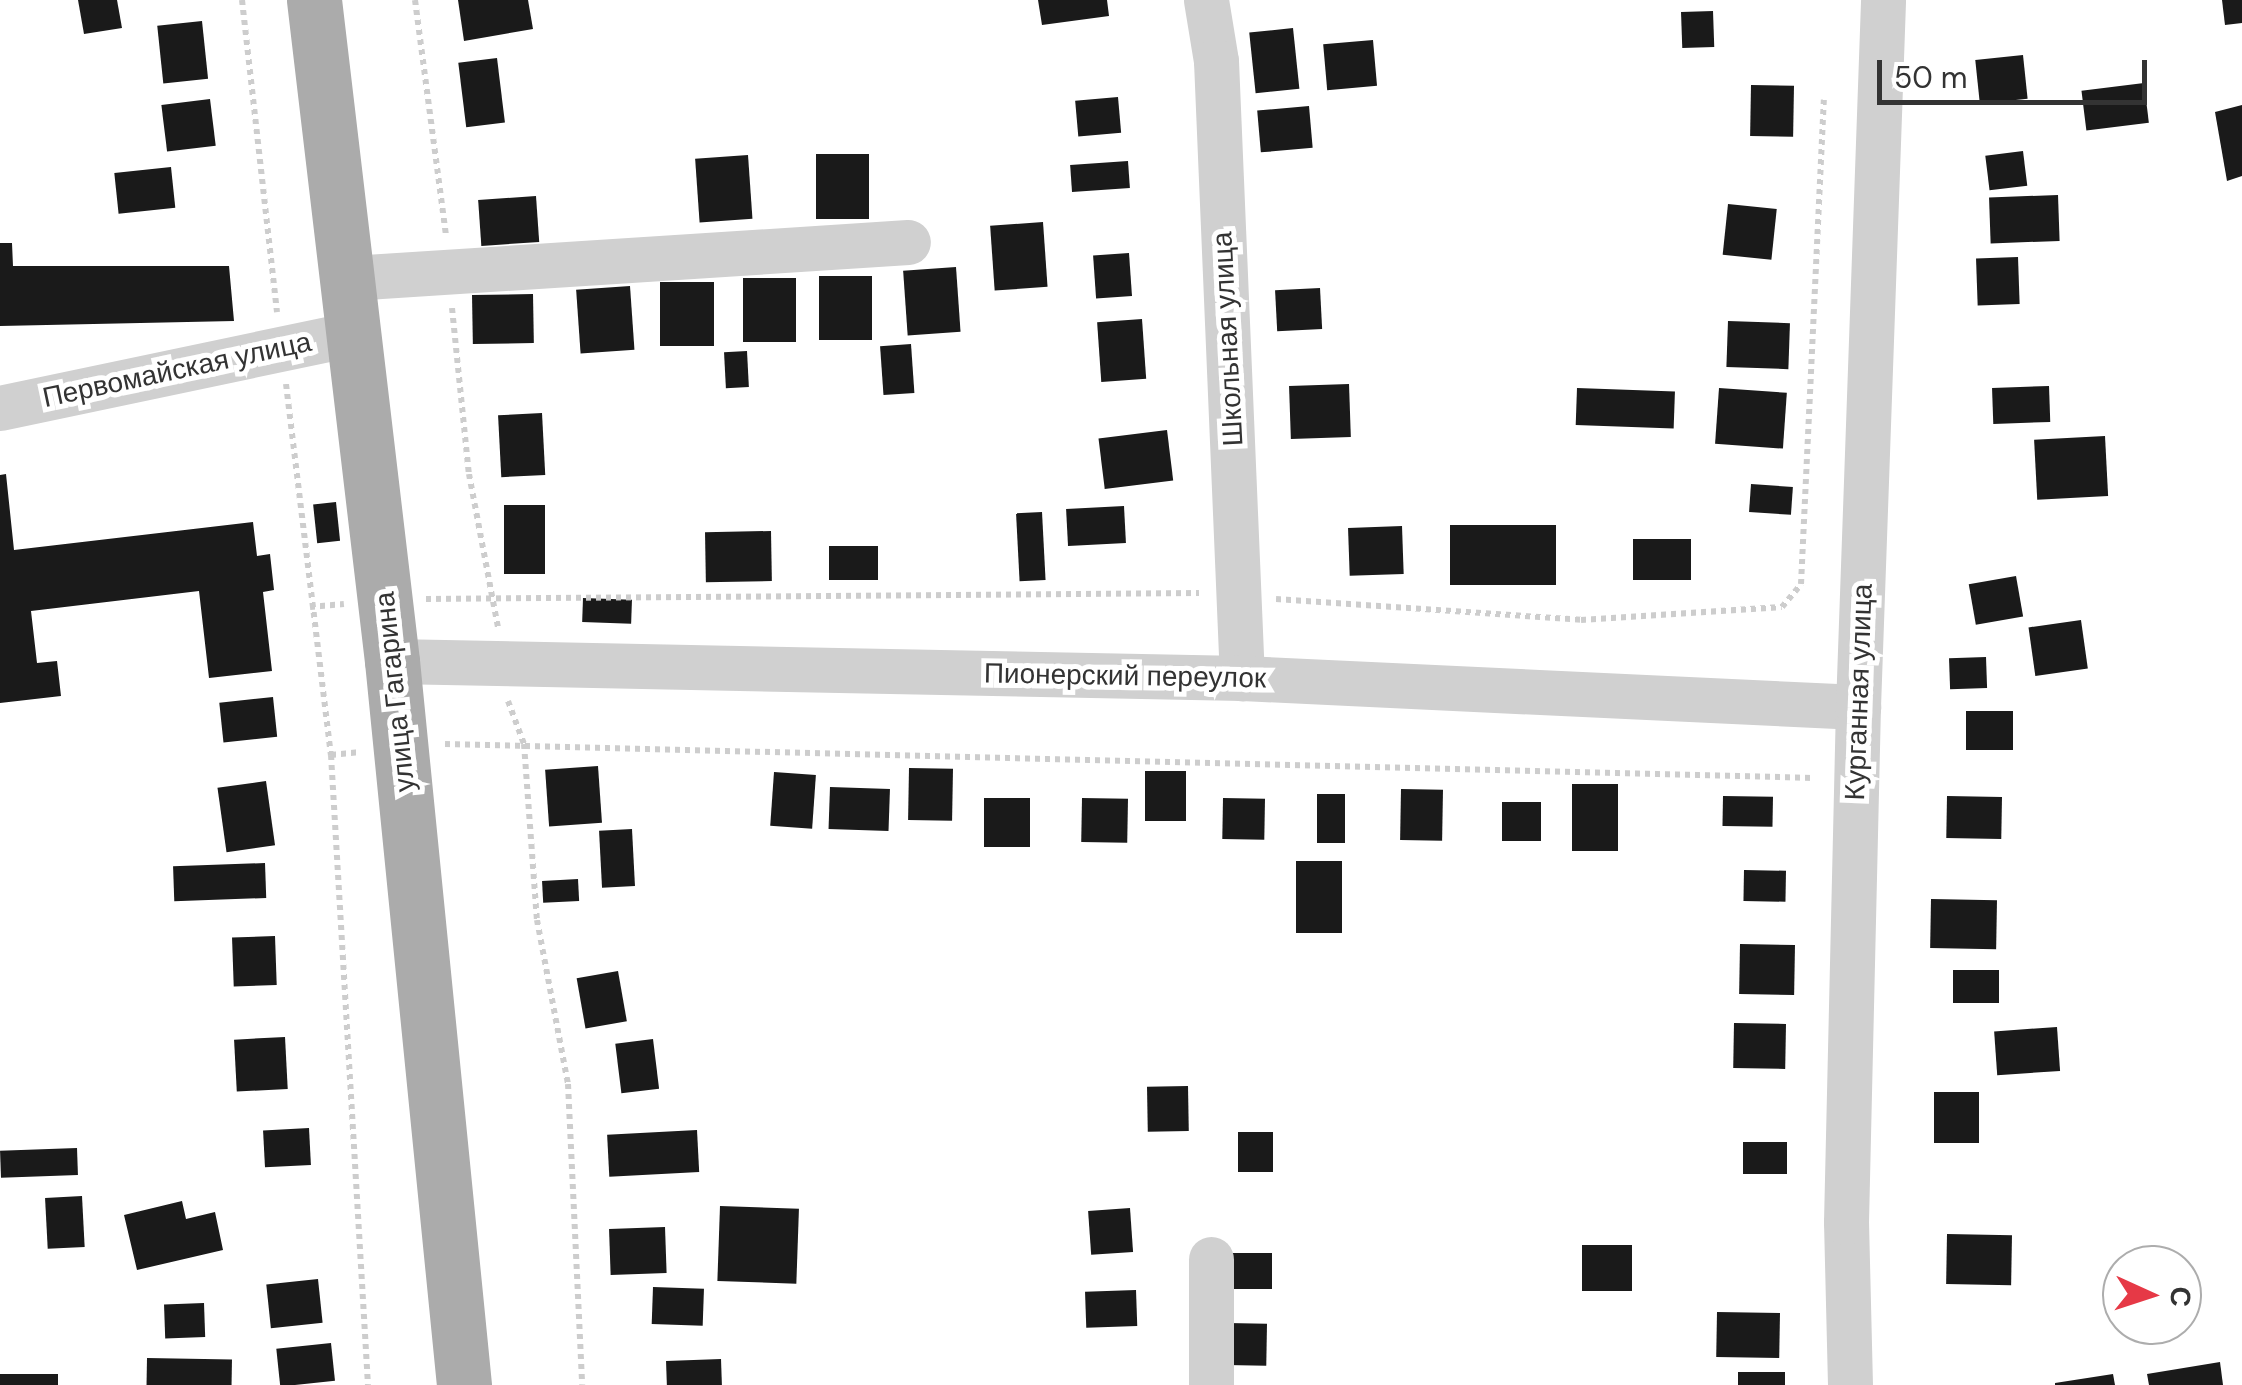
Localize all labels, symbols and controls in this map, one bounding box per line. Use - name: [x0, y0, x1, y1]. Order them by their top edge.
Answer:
- scale bar: [1882, 40, 2152, 102]
- text: 50 m: [1894, 58, 1968, 97]
- street label: Школьная улица: [1206, 231, 1250, 447]
- street label: Первомайская улица: [40, 325, 314, 415]
- street label: Курганная улица: [1838, 583, 1880, 801]
- street label: улица Гагарина: [368, 590, 422, 794]
- street label: Пионерский переулок: [984, 657, 1266, 695]
- north arrow: [2102, 1245, 2202, 1345]
- text: С: [2161, 1285, 2199, 1308]

